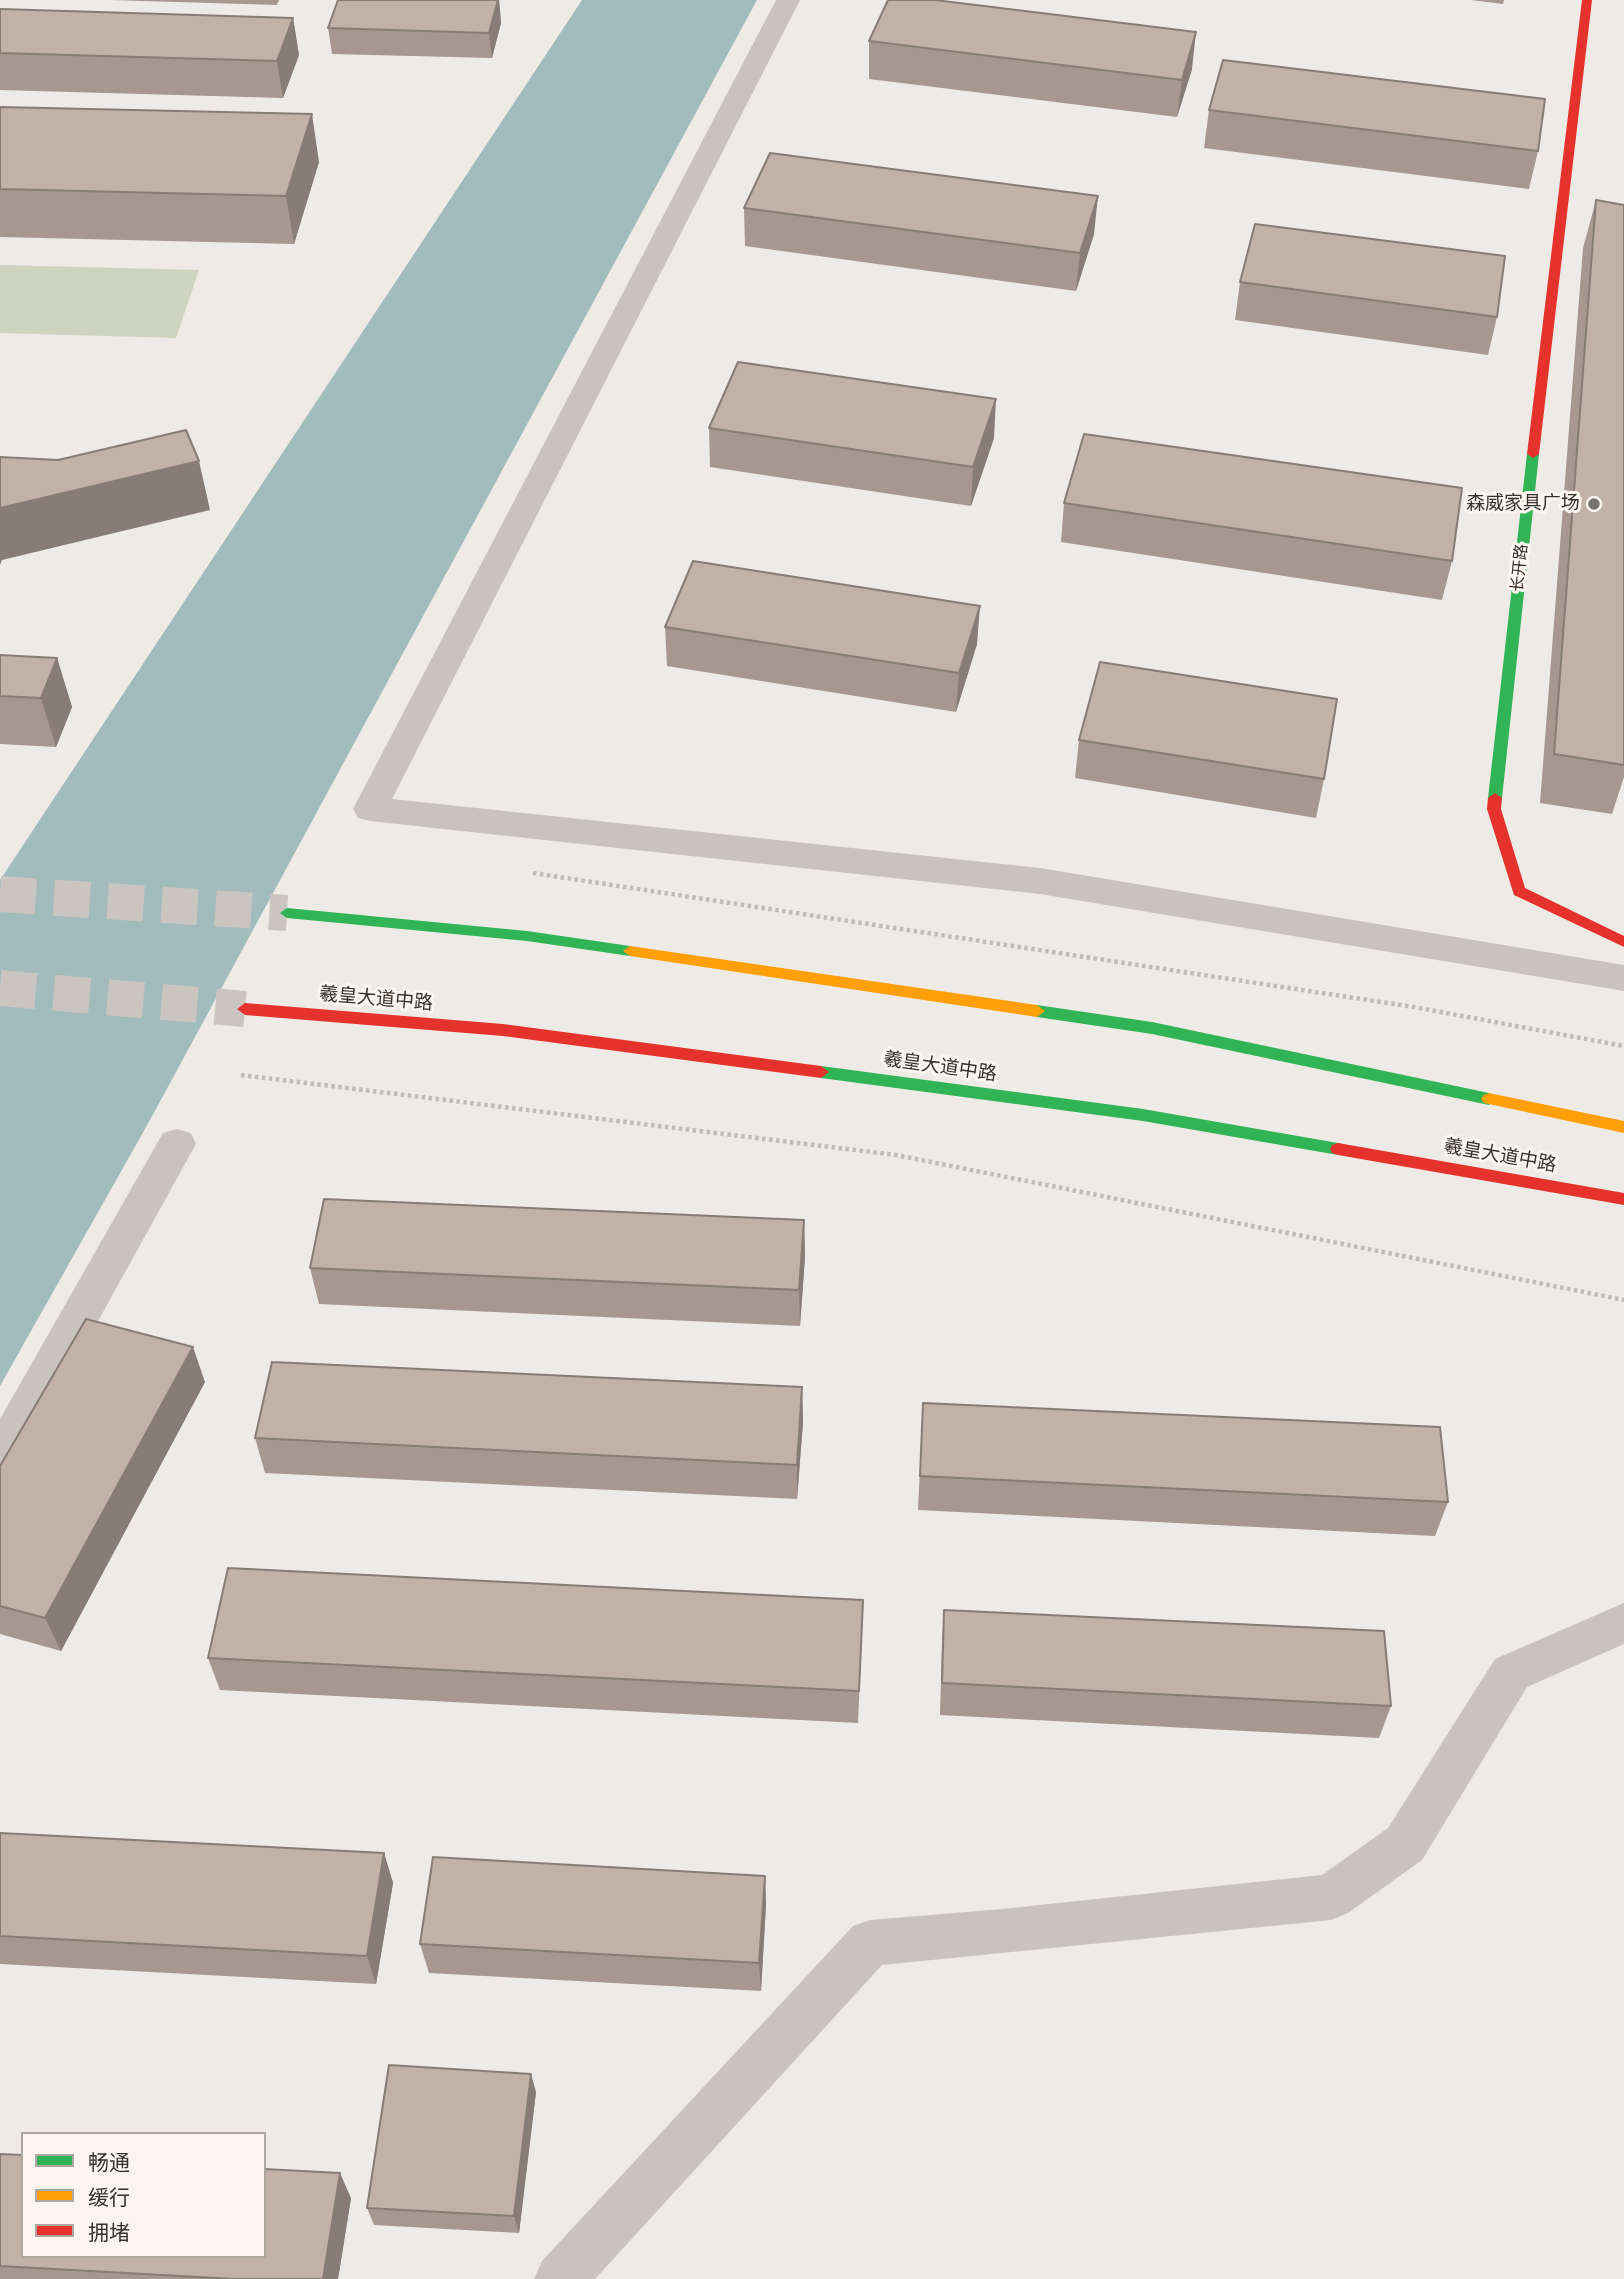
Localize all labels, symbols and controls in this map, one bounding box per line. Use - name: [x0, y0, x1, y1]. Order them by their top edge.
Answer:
- place label: 森威家具广场: [1466, 493, 1580, 515]
- marker: 森威家具广场: [1586, 496, 1602, 512]
- street label: 长开路: [1508, 543, 1532, 593]
- street label: 羲皇大道中路: [318, 983, 434, 1015]
- street label: 羲皇大道中路: [882, 1048, 998, 1086]
- street label: 羲皇大道中路: [1442, 1135, 1558, 1177]
- legend: [21, 2132, 266, 2258]
- text: 畅通: [88, 2151, 130, 2175]
- text: 缓行: [88, 2186, 130, 2210]
- text: 拥堵: [88, 2221, 130, 2245]

